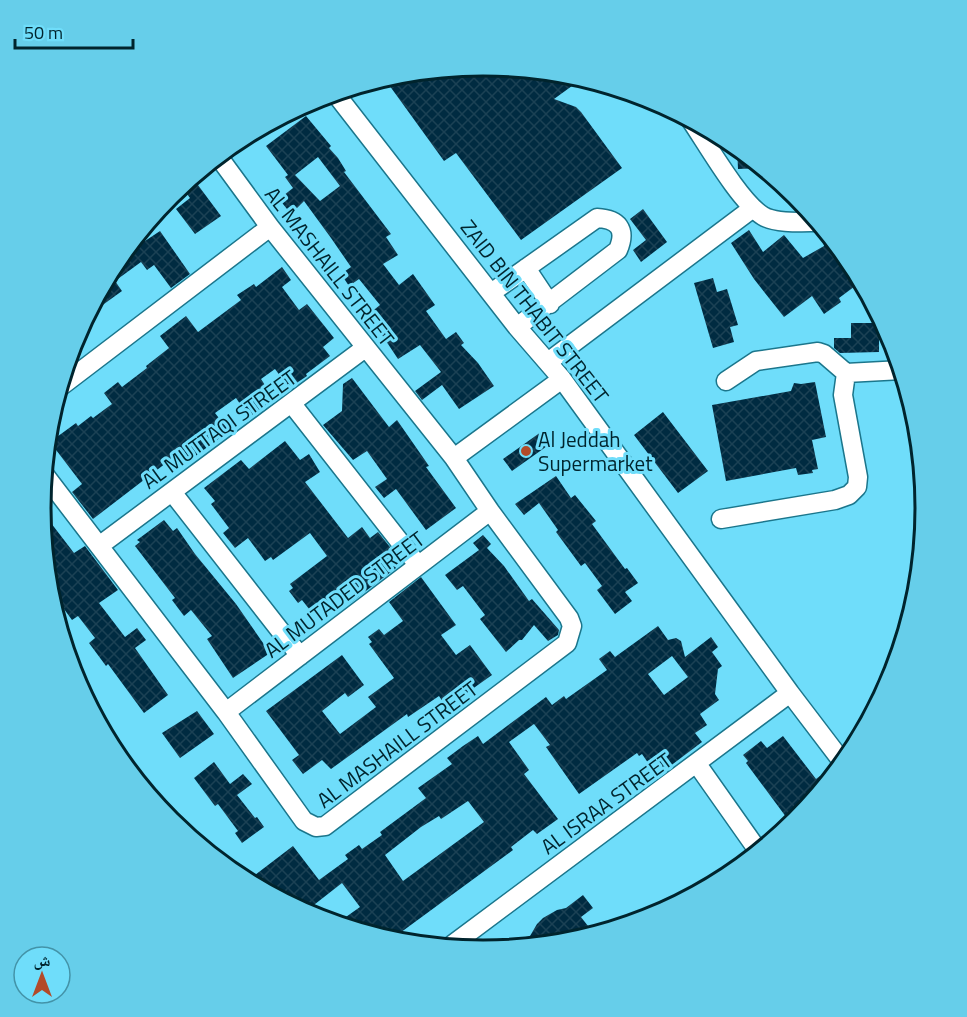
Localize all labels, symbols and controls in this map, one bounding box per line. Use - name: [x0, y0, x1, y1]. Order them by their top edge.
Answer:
- scale bar: [15, 12, 134, 50]
- text: 50 m: [24, 19, 63, 46]
- street label: AL MASHAILL STREET: [257, 179, 403, 353]
- street label: ZAID BIN THABIT STREET: [453, 212, 617, 410]
- street label: AL MUTTAQI STREET: [135, 362, 303, 496]
- place label: Al Jeddah Supermarket: [538, 423, 653, 479]
- marker: Al Jeddah Supermarket: [519, 444, 533, 458]
- street label: AL MUTADED STREET: [257, 523, 431, 665]
- street label: AL MASHAILL STREET: [310, 673, 484, 815]
- street label: AL ISRAA STREET: [534, 744, 678, 862]
- north arrow: [12, 945, 72, 1005]
- text: ش: [34, 948, 51, 972]

